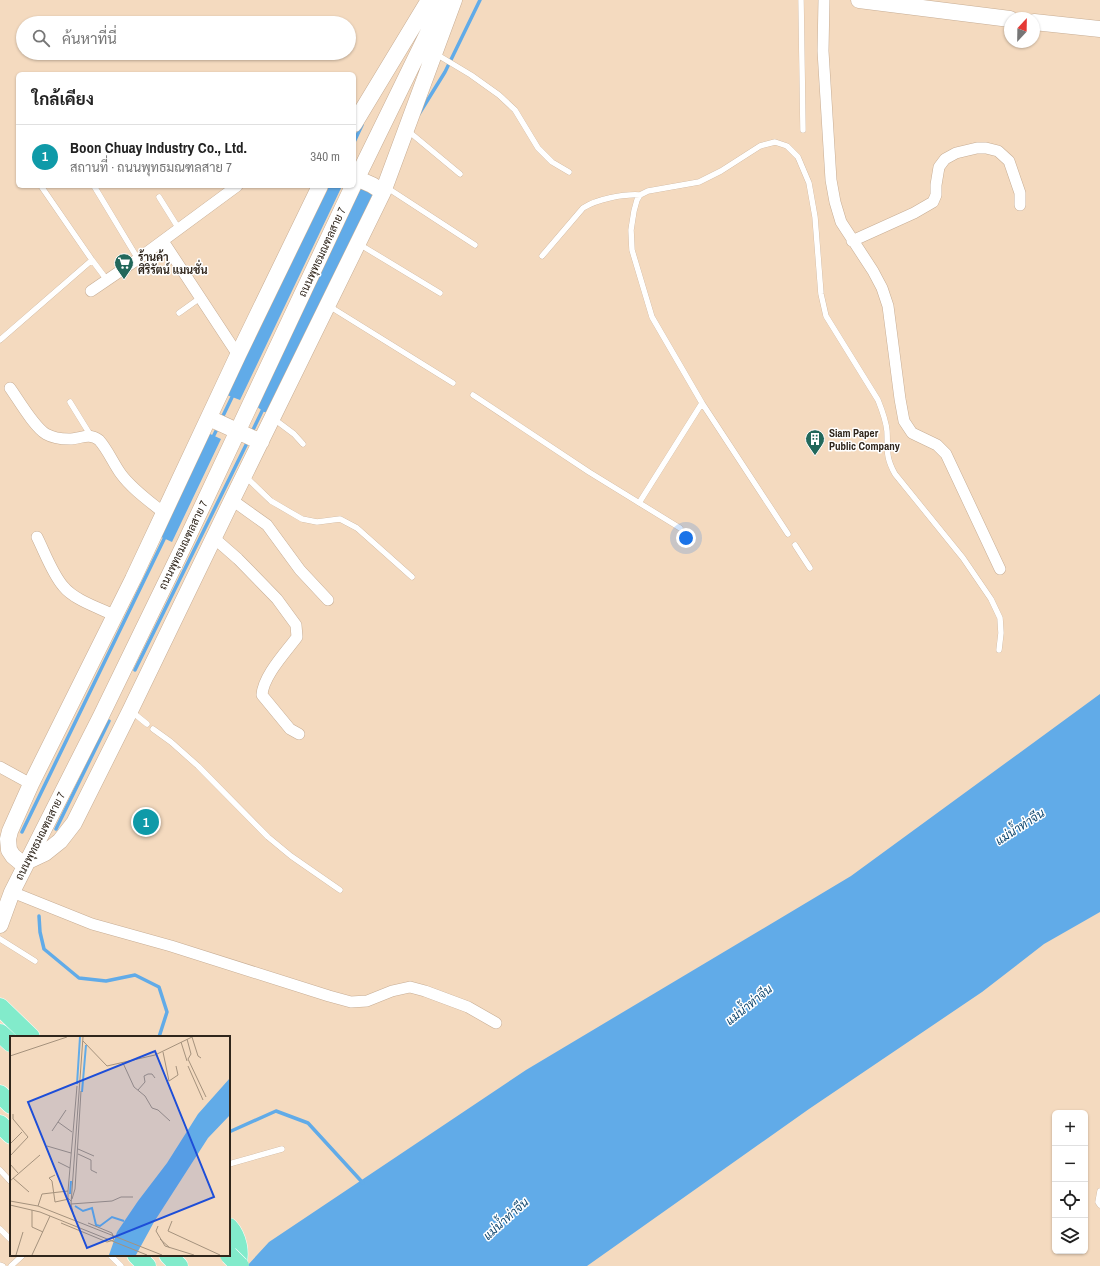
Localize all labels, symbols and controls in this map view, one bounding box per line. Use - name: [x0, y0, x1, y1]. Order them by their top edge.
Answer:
- north arrow: [1004, 12, 1040, 48]
- search box: [16, 16, 356, 60]
- icon: search: [30, 27, 52, 49]
- text: ค้นหาที่นี่: [62, 28, 117, 49]
- text: ใกล้เคียง: [32, 87, 94, 110]
- text: Boon Chuay Industry Co., Ltd.: [70, 137, 247, 158]
- text: 1: [42, 148, 48, 165]
- text: 340 m: [310, 148, 340, 165]
- text: สถานที่ · ถนนพุทธมณฑลสาย 7: [70, 159, 232, 176]
- street label: ถนนพุทธมณฑลสาย 7: [295, 205, 351, 300]
- place label: ร้านค้า ศิริรัตน์ แมนชั่น: [138, 249, 208, 277]
- supermarket icon: ร้านค้า ศิริรัตน์ แมนชั่น: [113, 252, 135, 280]
- place label: Siam Paper Public Company: [829, 426, 900, 453]
- building icon: Siam Paper Public Company: [804, 428, 826, 456]
- street label: ถนนพุทธมณฑลสาย 7: [155, 498, 212, 593]
- your location: [676, 528, 696, 548]
- street label: ถนนพุทธมณฑลสาย 7: [12, 790, 70, 883]
- water label: แม่น้ำท่าจีน: [991, 802, 1048, 849]
- pin: 1: [133, 807, 159, 837]
- water label: แม่น้ำท่าจีน: [720, 979, 776, 1029]
- inset map: [10, 1036, 230, 1256]
- map controls: [1052, 1110, 1088, 1254]
- button: +: [1052, 1110, 1088, 1146]
- button: −: [1052, 1146, 1088, 1182]
- button: locate: [1052, 1182, 1088, 1218]
- water label: แม่น้ำท่าจีน: [478, 1192, 532, 1244]
- button: layers: [1052, 1218, 1088, 1254]

